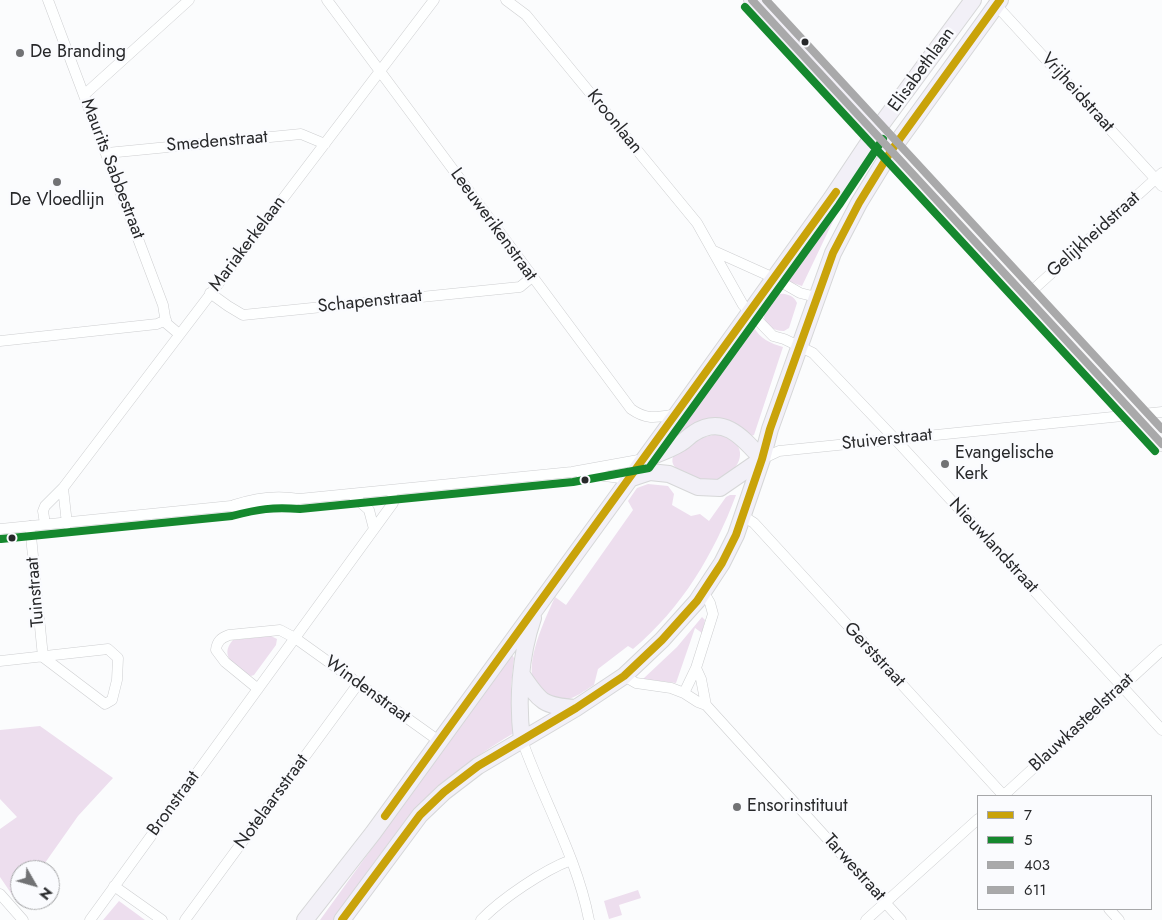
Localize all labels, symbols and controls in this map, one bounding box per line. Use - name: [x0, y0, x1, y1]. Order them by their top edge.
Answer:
- street label: Elisabethlaan: [884, 24, 960, 116]
- unlabelled marker: [800, 37, 810, 47]
- place label: De Branding: [30, 42, 126, 64]
- marker: De Branding: [14, 47, 26, 59]
- street label: Vrijheidstraat: [1036, 49, 1118, 137]
- street label: Kroonlaan: [582, 86, 646, 158]
- street label: Maurits Sabbestraat: [75, 96, 149, 242]
- street label: Smedenstraat: [165, 127, 269, 157]
- street label: Leeuwerikenstraat: [445, 164, 541, 286]
- marker: De Vloedlijn: [51, 176, 63, 188]
- street label: Gelijkheidstraat: [1043, 188, 1145, 282]
- place label: De Vloedlijn: [9, 190, 105, 212]
- street label: Mariakerkelaan: [205, 192, 291, 296]
- street label: Schapenstraat: [317, 286, 423, 318]
- street label: Stuiverstraat: [841, 425, 933, 455]
- place label: Evangelische Kerk: [955, 443, 1054, 486]
- marker: Evangelische Kerk: [939, 458, 951, 470]
- unlabelled marker: [580, 475, 590, 485]
- street label: Nieuwlandstraat: [944, 494, 1042, 598]
- unlabelled marker: [7, 533, 17, 543]
- street label: Tuinstraat: [22, 556, 50, 628]
- street label: Gerststraat: [839, 618, 909, 692]
- street label: Windenstraat: [320, 652, 414, 728]
- street label: Blauwkasteelstraat: [1025, 669, 1139, 777]
- street label: Notelaarsstraat: [230, 750, 314, 854]
- street label: Bronstraat: [143, 767, 205, 841]
- legend: [977, 795, 1152, 910]
- place label: Ensorinstituut: [747, 796, 848, 818]
- marker: Ensorinstituut: [731, 801, 743, 813]
- text: 7: [1024, 804, 1032, 826]
- text: 5: [1024, 829, 1032, 851]
- street label: Tarwestraat: [818, 830, 890, 906]
- text: 403: [1024, 854, 1050, 876]
- north arrow: [10, 860, 60, 910]
- text: 611: [1024, 879, 1046, 901]
- text: N: [35, 883, 57, 904]

